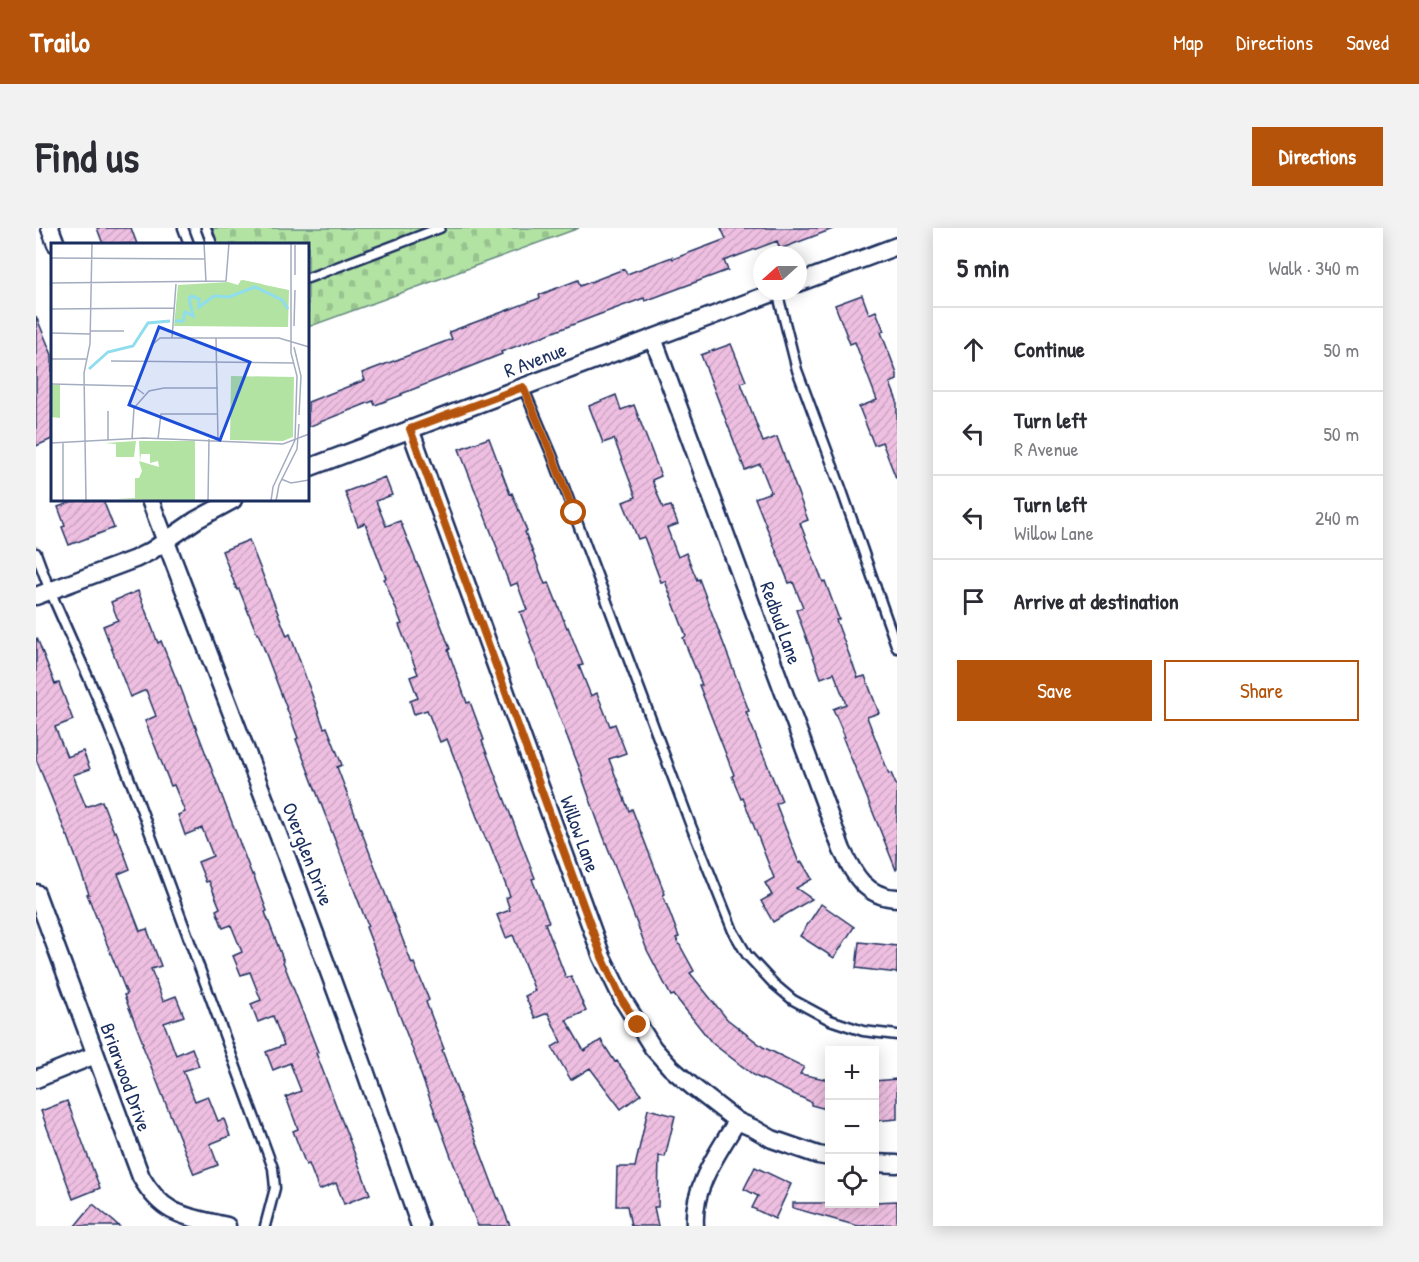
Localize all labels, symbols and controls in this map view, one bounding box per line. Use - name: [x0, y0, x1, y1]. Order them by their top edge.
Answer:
- text: Trailo: [30, 23, 90, 61]
- text: Map: [1173, 28, 1203, 57]
- text: Directions: [1236, 28, 1313, 57]
- text: Saved: [1346, 28, 1389, 57]
- button: Directions: [1252, 127, 1383, 186]
- text: Find us: [36, 128, 139, 185]
- inset map: [51, 243, 309, 501]
- north arrow: [753, 246, 807, 300]
- text: 5 min: [957, 250, 1009, 285]
- text: Walk · 340 m: [1268, 254, 1359, 281]
- icon: ahead: [957, 333, 990, 366]
- text: Continue: [1014, 334, 1085, 364]
- street label: R Avenue: [500, 335, 570, 384]
- text: 50 m: [1323, 336, 1359, 363]
- text: Turn left: [1014, 405, 1087, 435]
- icon: left: [957, 417, 990, 450]
- text: 50 m: [1323, 420, 1359, 447]
- text: R Avenue: [1014, 435, 1078, 462]
- text: Turn left: [1014, 489, 1087, 519]
- route start: [560, 499, 586, 525]
- icon: left: [957, 501, 990, 534]
- text: 240 m: [1315, 504, 1359, 531]
- text: Willow Lane: [1014, 519, 1094, 546]
- street label: Redbud Lane: [754, 578, 809, 668]
- icon: arrive: [957, 585, 990, 618]
- text: Arrive at destination: [1014, 586, 1179, 616]
- button: Save: [957, 660, 1152, 721]
- button: Share: [1164, 660, 1359, 721]
- street label: Willow Lane: [554, 792, 607, 876]
- street label: Overglen Drive: [276, 798, 340, 909]
- route end: [624, 1011, 650, 1037]
- street label: Briarwood Drive: [94, 1019, 159, 1135]
- map controls: [825, 1046, 879, 1208]
- button: +: [825, 1046, 879, 1100]
- button: −: [825, 1100, 879, 1154]
- button: locate: [825, 1154, 879, 1208]

